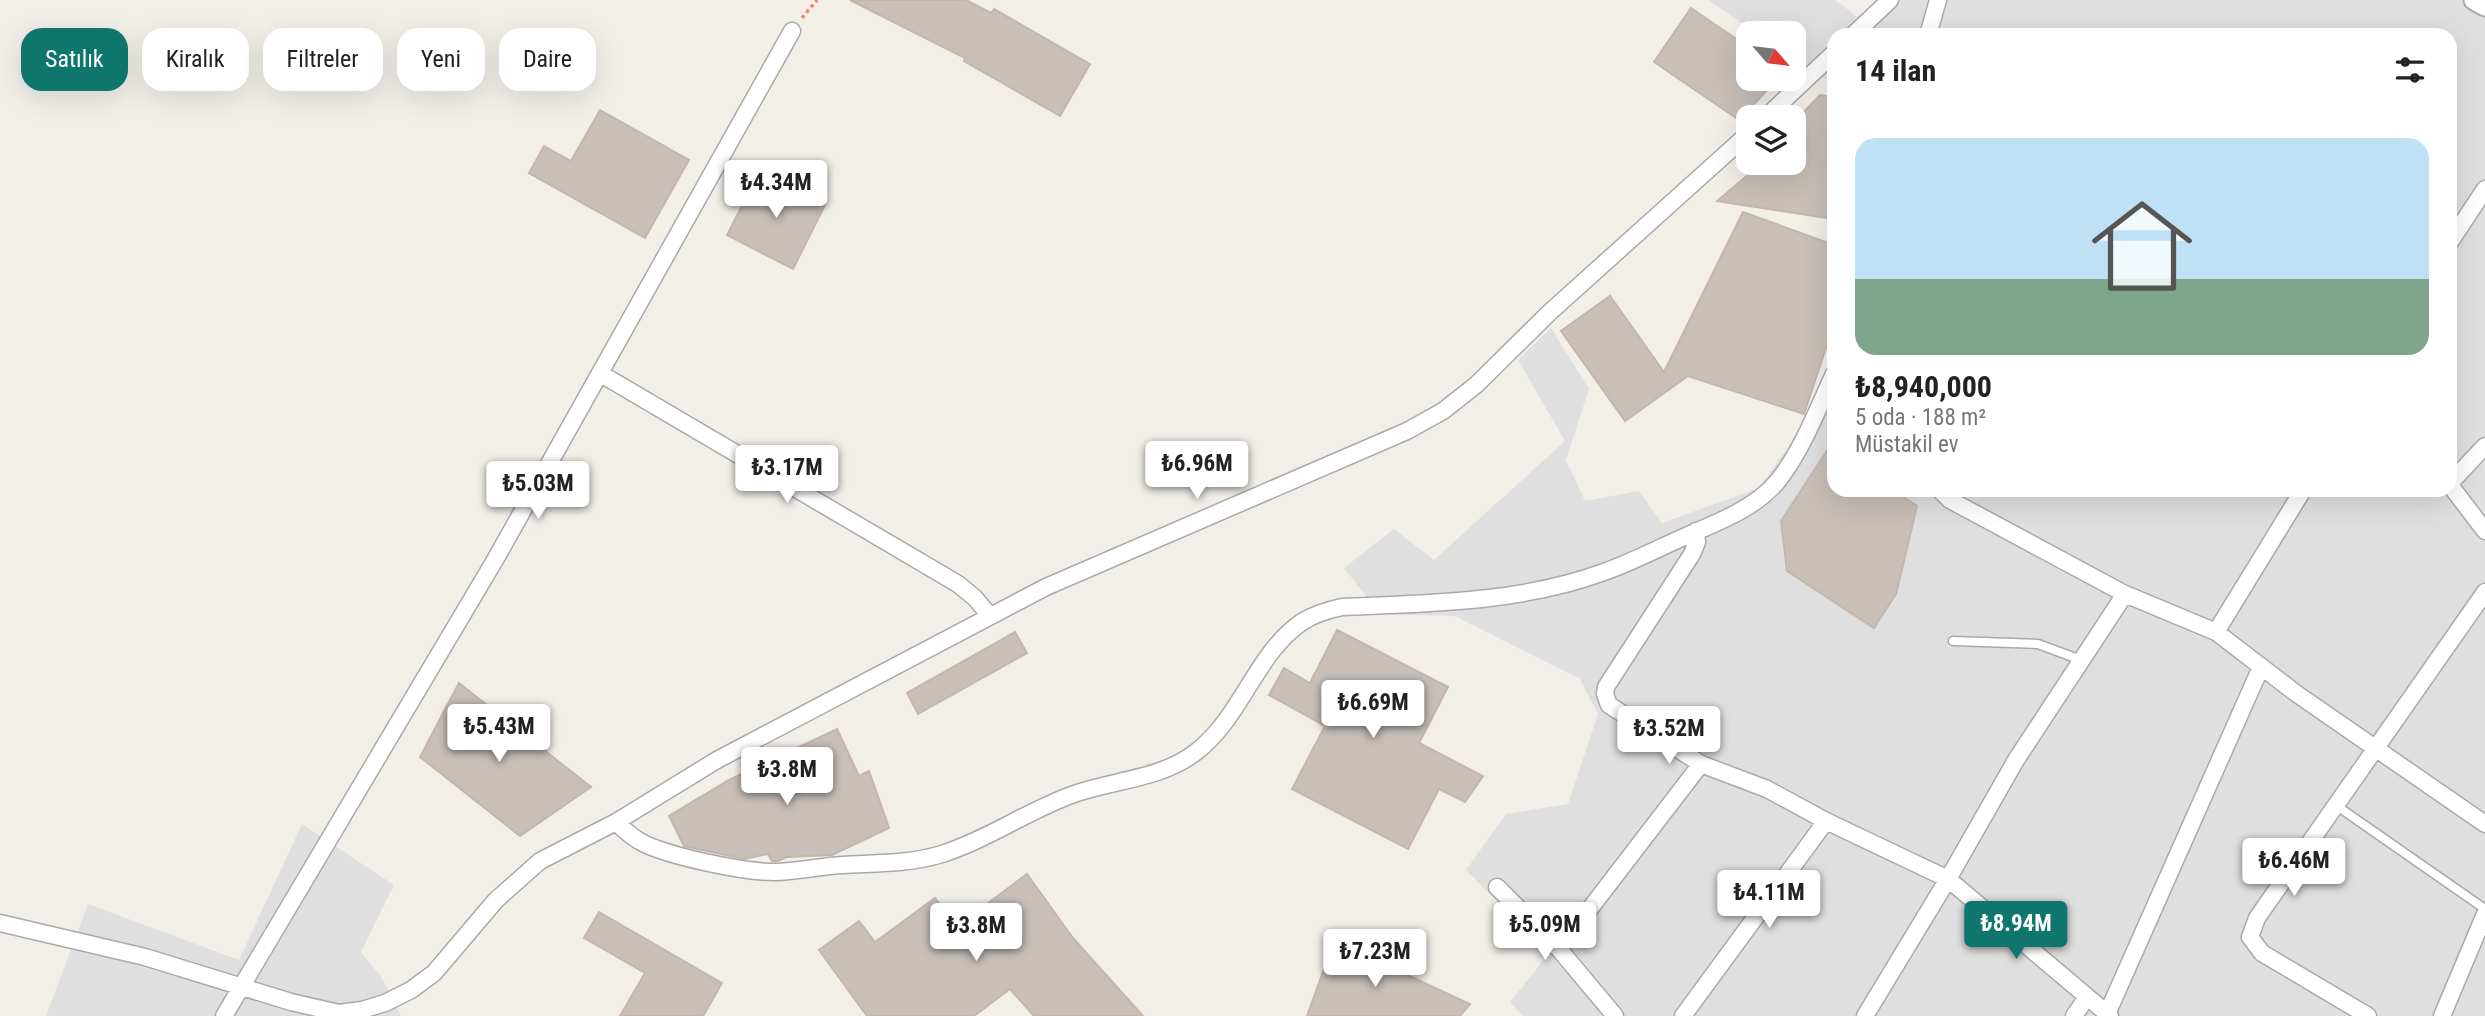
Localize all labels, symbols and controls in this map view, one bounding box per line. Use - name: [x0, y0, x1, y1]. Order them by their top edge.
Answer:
- north arrow: [1736, 21, 1806, 91]
- map controls: [1736, 21, 1806, 175]
- chip: Satılık: [21, 28, 128, 91]
- chip: Kiralık: [142, 28, 249, 91]
- chip: Filtreler: [263, 28, 383, 91]
- chip: Yeni: [397, 28, 485, 91]
- chip: Daire: [499, 28, 596, 91]
- icon: filters: [2391, 51, 2429, 89]
- text: 14 ilan: [1855, 53, 1936, 88]
- button: layers: [1736, 105, 1806, 175]
- pin: ₺4.34M: [719, 160, 833, 220]
- text: ₺4.34M: [740, 169, 812, 196]
- icon: home: [2079, 183, 2205, 309]
- text: ₺8,940,000: [1855, 369, 1992, 404]
- text: 5 oda · 188 m²: [1855, 404, 1986, 431]
- text: Müstakil ev: [1855, 431, 1958, 458]
- pin: ₺6.96M: [1140, 442, 1254, 501]
- pin: ₺3.17M: [730, 446, 844, 505]
- text: ₺6.96M: [1161, 450, 1233, 477]
- text: ₺3.17M: [751, 454, 823, 481]
- pin: ₺5.03M: [481, 462, 595, 521]
- text: ₺5.03M: [502, 470, 574, 497]
- pin: ₺6.69M: [1316, 680, 1430, 740]
- text: ₺6.69M: [1337, 689, 1409, 716]
- pin: ₺5.43M: [442, 704, 556, 764]
- pin: ₺3.52M: [1612, 706, 1726, 766]
- text: ₺5.43M: [463, 713, 535, 740]
- text: ₺3.52M: [1633, 715, 1705, 742]
- pin: ₺3.8M: [738, 748, 836, 807]
- text: ₺3.8M: [757, 756, 817, 783]
- pin: ₺6.46M: [2237, 838, 2351, 898]
- text: ₺6.46M: [2258, 847, 2330, 874]
- pin: ₺4.11M: [1712, 870, 1826, 930]
- text: ₺4.11M: [1733, 879, 1805, 906]
- pin: ₺5.09M: [1488, 902, 1602, 962]
- pin: ₺8.94M: [1959, 902, 2073, 961]
- pin: ₺3.8M: [927, 904, 1025, 963]
- text: ₺8.94M: [1980, 910, 2052, 937]
- text: ₺5.09M: [1509, 911, 1581, 938]
- text: ₺3.8M: [946, 912, 1006, 939]
- pin: ₺7.23M: [1318, 930, 1432, 989]
- text: ₺7.23M: [1339, 938, 1411, 965]

